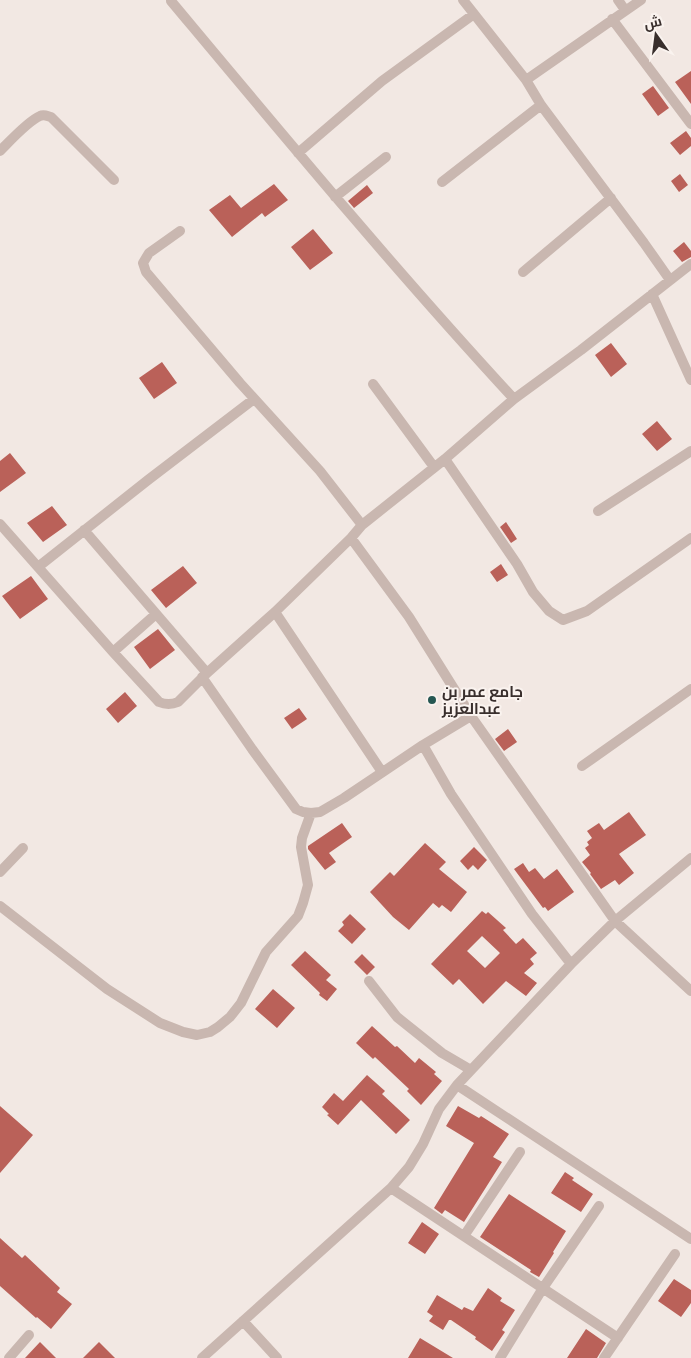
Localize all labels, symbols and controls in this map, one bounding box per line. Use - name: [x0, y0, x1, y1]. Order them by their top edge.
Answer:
- north arrow: [631, 10, 681, 60]
- text: ش: [642, 12, 664, 33]
- place label: جامع عمر بن عبدالعزيز: [441, 683, 523, 718]
- marker: جامع عمر بن عبدالعزيز: [426, 694, 438, 706]

